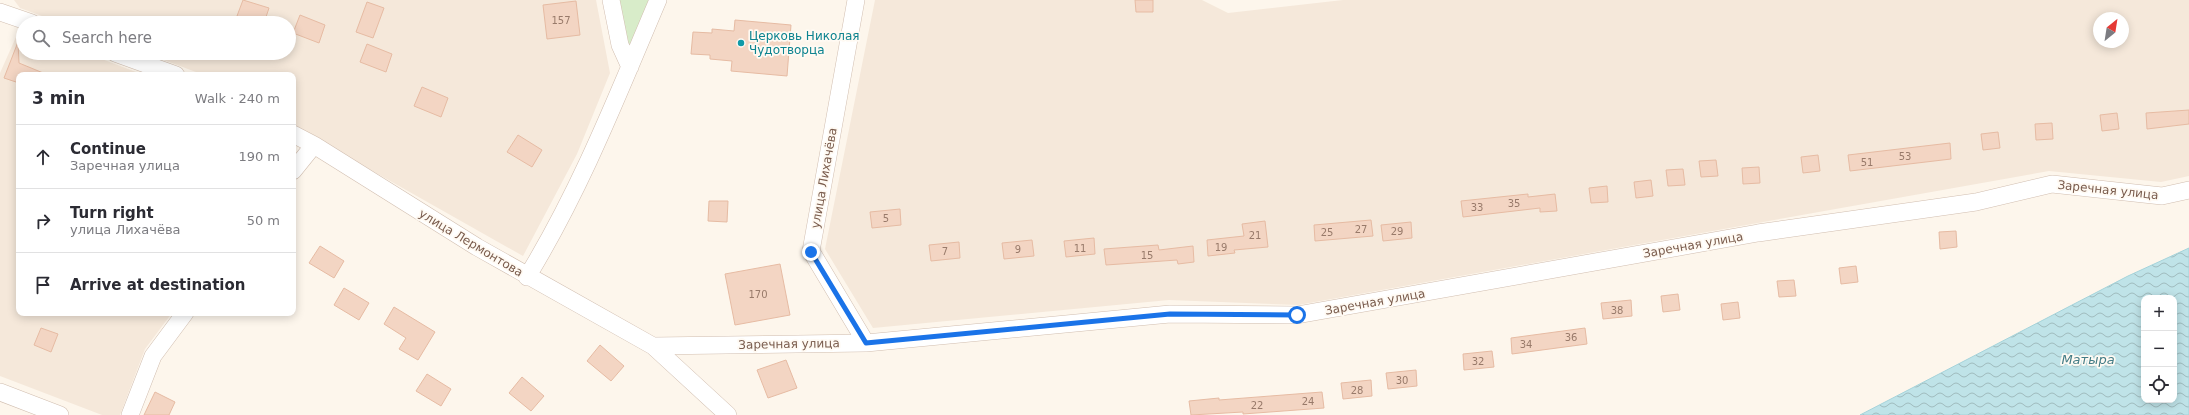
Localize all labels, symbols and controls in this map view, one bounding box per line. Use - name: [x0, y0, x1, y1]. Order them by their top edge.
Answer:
- north arrow: [2093, 12, 2129, 48]
- house number: 157: [551, 15, 571, 26]
- search box: [16, 16, 296, 60]
- icon: search: [30, 27, 52, 49]
- text: Search here: [62, 29, 152, 47]
- place label: Церковь Николая Чудотворца: [749, 29, 860, 57]
- marker: Церковь Николая Чудотворца: [736, 38, 746, 48]
- text: 3 min: [32, 88, 85, 108]
- text: Walk · 240 m: [195, 91, 280, 106]
- street label: улица Лихачёва: [808, 127, 840, 229]
- text: Continue: [70, 140, 146, 158]
- icon: ahead: [32, 146, 54, 168]
- text: 190 m: [238, 149, 280, 164]
- house number: 53: [1899, 151, 1911, 162]
- house number: 51: [1861, 157, 1873, 168]
- text: Заречная улица: [70, 158, 180, 173]
- street label: Заречная улица: [2057, 178, 2159, 202]
- house number: 35: [1508, 198, 1520, 209]
- house number: 33: [1471, 202, 1483, 213]
- text: Turn right: [70, 204, 154, 222]
- street label: улица Лермонтова: [416, 206, 526, 280]
- icon: right: [32, 210, 54, 232]
- text: 50 m: [247, 213, 280, 228]
- house number: 5: [883, 213, 889, 224]
- text: улица Лихачёва: [70, 222, 181, 237]
- house number: 27: [1355, 224, 1367, 235]
- house number: 29: [1391, 226, 1403, 237]
- house number: 25: [1321, 227, 1333, 238]
- street label: Заречная улица: [1642, 229, 1744, 261]
- house number: 21: [1249, 230, 1261, 241]
- house number: 19: [1215, 242, 1227, 253]
- route end: [802, 243, 820, 261]
- house number: 11: [1074, 243, 1086, 254]
- house number: 9: [1015, 244, 1021, 255]
- house number: 7: [942, 246, 948, 257]
- house number: 15: [1141, 250, 1153, 261]
- icon: arrive: [32, 274, 54, 296]
- text: Arrive at destination: [70, 276, 245, 294]
- street label: Заречная улица: [1324, 286, 1426, 318]
- house number: 170: [748, 289, 768, 300]
- map controls: [2141, 295, 2177, 403]
- button: +: [2141, 295, 2177, 331]
- house number: 38: [1611, 305, 1623, 316]
- route start: [1288, 306, 1306, 324]
- button: −: [2141, 331, 2177, 367]
- house number: 36: [1565, 332, 1577, 343]
- street label: Заречная улица: [738, 336, 840, 352]
- house number: 34: [1520, 339, 1532, 350]
- water label: Матыра: [2061, 352, 2115, 367]
- house number: 32: [1472, 356, 1484, 367]
- button: locate: [2141, 367, 2177, 403]
- house number: 30: [1396, 375, 1408, 386]
- house number: 28: [1351, 385, 1363, 396]
- house number: 24: [1302, 396, 1314, 407]
- house number: 22: [1251, 400, 1263, 411]

